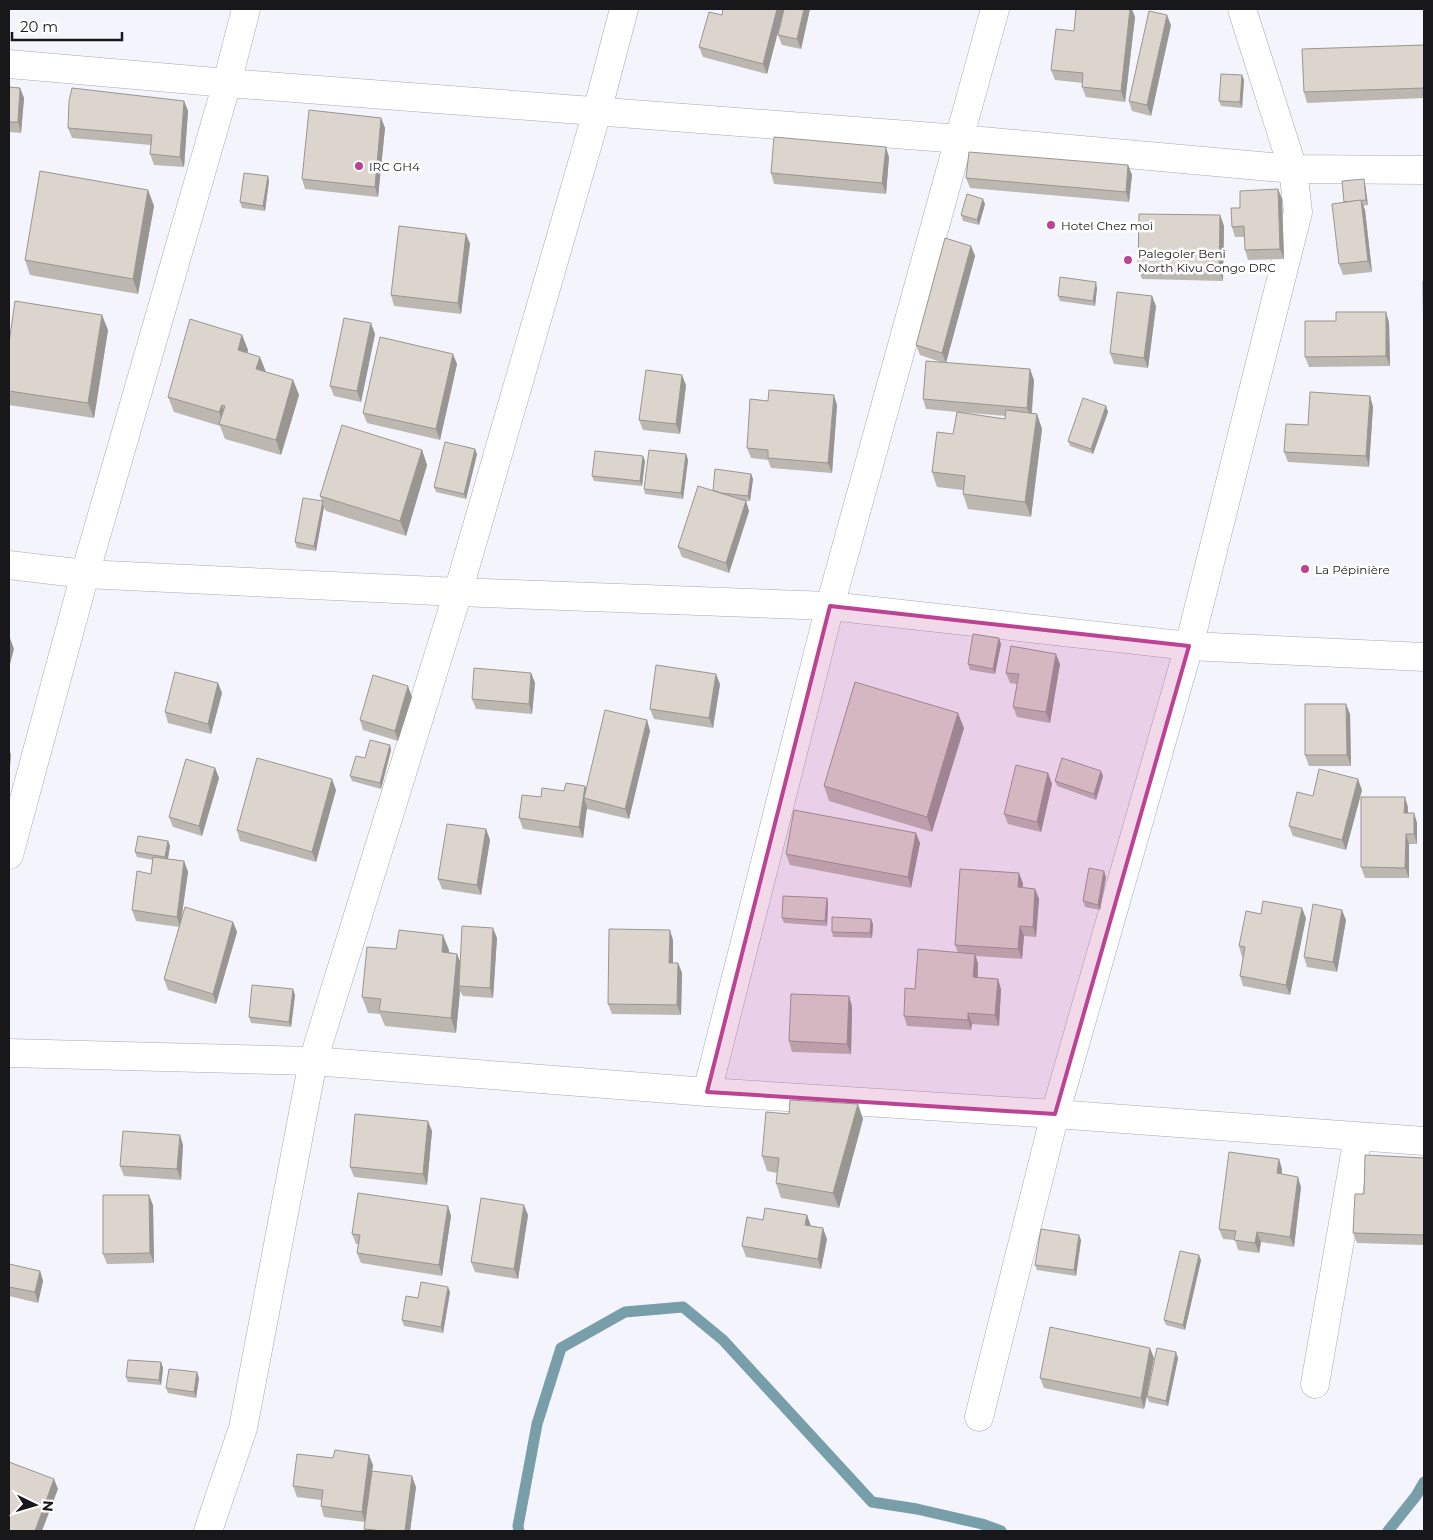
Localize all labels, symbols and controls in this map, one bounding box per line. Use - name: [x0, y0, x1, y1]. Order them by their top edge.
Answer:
- scale bar: [12, 10, 122, 42]
- text: 20 m: [20, 17, 58, 36]
- place label: IRC GH4: [369, 159, 420, 174]
- marker: IRC GH4: [353, 160, 365, 172]
- place label: Hotel Chez moi: [1061, 218, 1153, 233]
- marker: Hotel Chez moi: [1045, 219, 1057, 231]
- place label: Palegoler Beni North Kivu Congo DRC: [1138, 246, 1276, 275]
- marker: Palegoler Beni North Kivu Congo DRC: [1122, 254, 1134, 266]
- place label: La Pépinière: [1315, 562, 1390, 577]
- marker: La Pépinière: [1299, 563, 1311, 575]
- north arrow: [10, 1480, 60, 1530]
- text: N: [38, 1500, 57, 1513]

